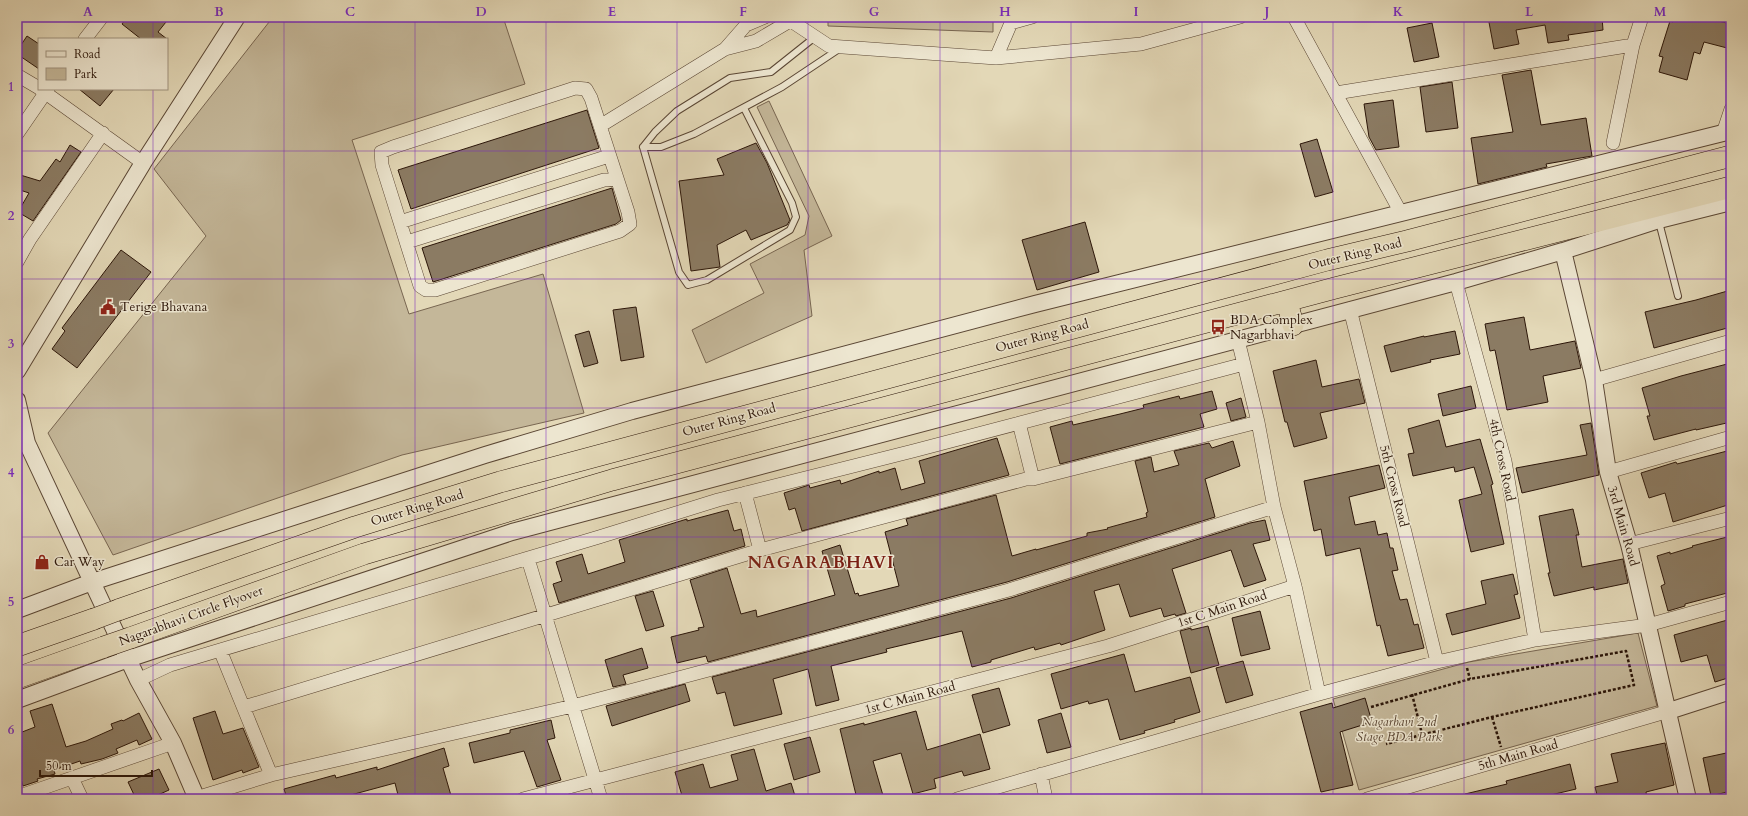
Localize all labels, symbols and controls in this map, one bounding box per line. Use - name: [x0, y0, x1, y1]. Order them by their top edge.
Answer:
- text: A: [83, 3, 93, 21]
- text: B: [214, 3, 224, 21]
- text: C: [345, 3, 355, 21]
- text: D: [475, 3, 487, 21]
- text: E: [608, 3, 616, 21]
- text: F: [739, 3, 747, 21]
- text: G: [869, 3, 880, 21]
- text: H: [999, 3, 1011, 21]
- text: I: [1133, 3, 1139, 21]
- text: J: [1263, 3, 1270, 21]
- text: K: [1393, 3, 1404, 21]
- text: L: [1525, 3, 1534, 21]
- text: M: [1654, 3, 1667, 21]
- legend: [38, 38, 168, 90]
- text: Road: [74, 46, 101, 62]
- text: Park: [74, 66, 98, 82]
- text: 1: [8, 78, 14, 96]
- text: 2: [8, 207, 15, 225]
- street label: Outer Ring Road: [1306, 234, 1404, 274]
- public building icon: Terige Bhavana: [99, 298, 117, 316]
- place label: Terige Bhavana: [120, 298, 208, 316]
- place label: BDA Complex Nagarbhavi: [1230, 311, 1313, 344]
- street label: Outer Ring Road: [993, 315, 1091, 357]
- bus stop icon: BDA Complex Nagarbhavi: [1209, 318, 1227, 336]
- text: 3: [8, 335, 15, 353]
- street label: Outer Ring Road: [680, 399, 778, 441]
- street label: 4th Cross Road: [1484, 417, 1520, 503]
- street label: 5th Cross Road: [1375, 443, 1413, 529]
- text: 4: [8, 464, 15, 482]
- street label: 3rd Main Road: [1603, 484, 1643, 568]
- street label: Outer Ring Road: [368, 485, 466, 531]
- district label: NAGARABHAVI: [747, 551, 895, 574]
- shop icon: Car Way: [33, 553, 51, 571]
- place label: Car Way: [54, 553, 105, 571]
- street label: Nagarabhavi Circle Flyover: [116, 581, 266, 650]
- street label: 1st C Main Road: [1175, 586, 1269, 632]
- text: 5: [8, 593, 14, 611]
- street label: 1st C Main Road: [863, 677, 957, 719]
- park label: Nagarbavi 2nd Stage BDA Park: [1356, 713, 1443, 746]
- text: 6: [8, 721, 15, 739]
- street label: 5th Main Road: [1476, 735, 1560, 775]
- scale bar: [40, 752, 152, 778]
- text: 50 m: [46, 758, 73, 774]

